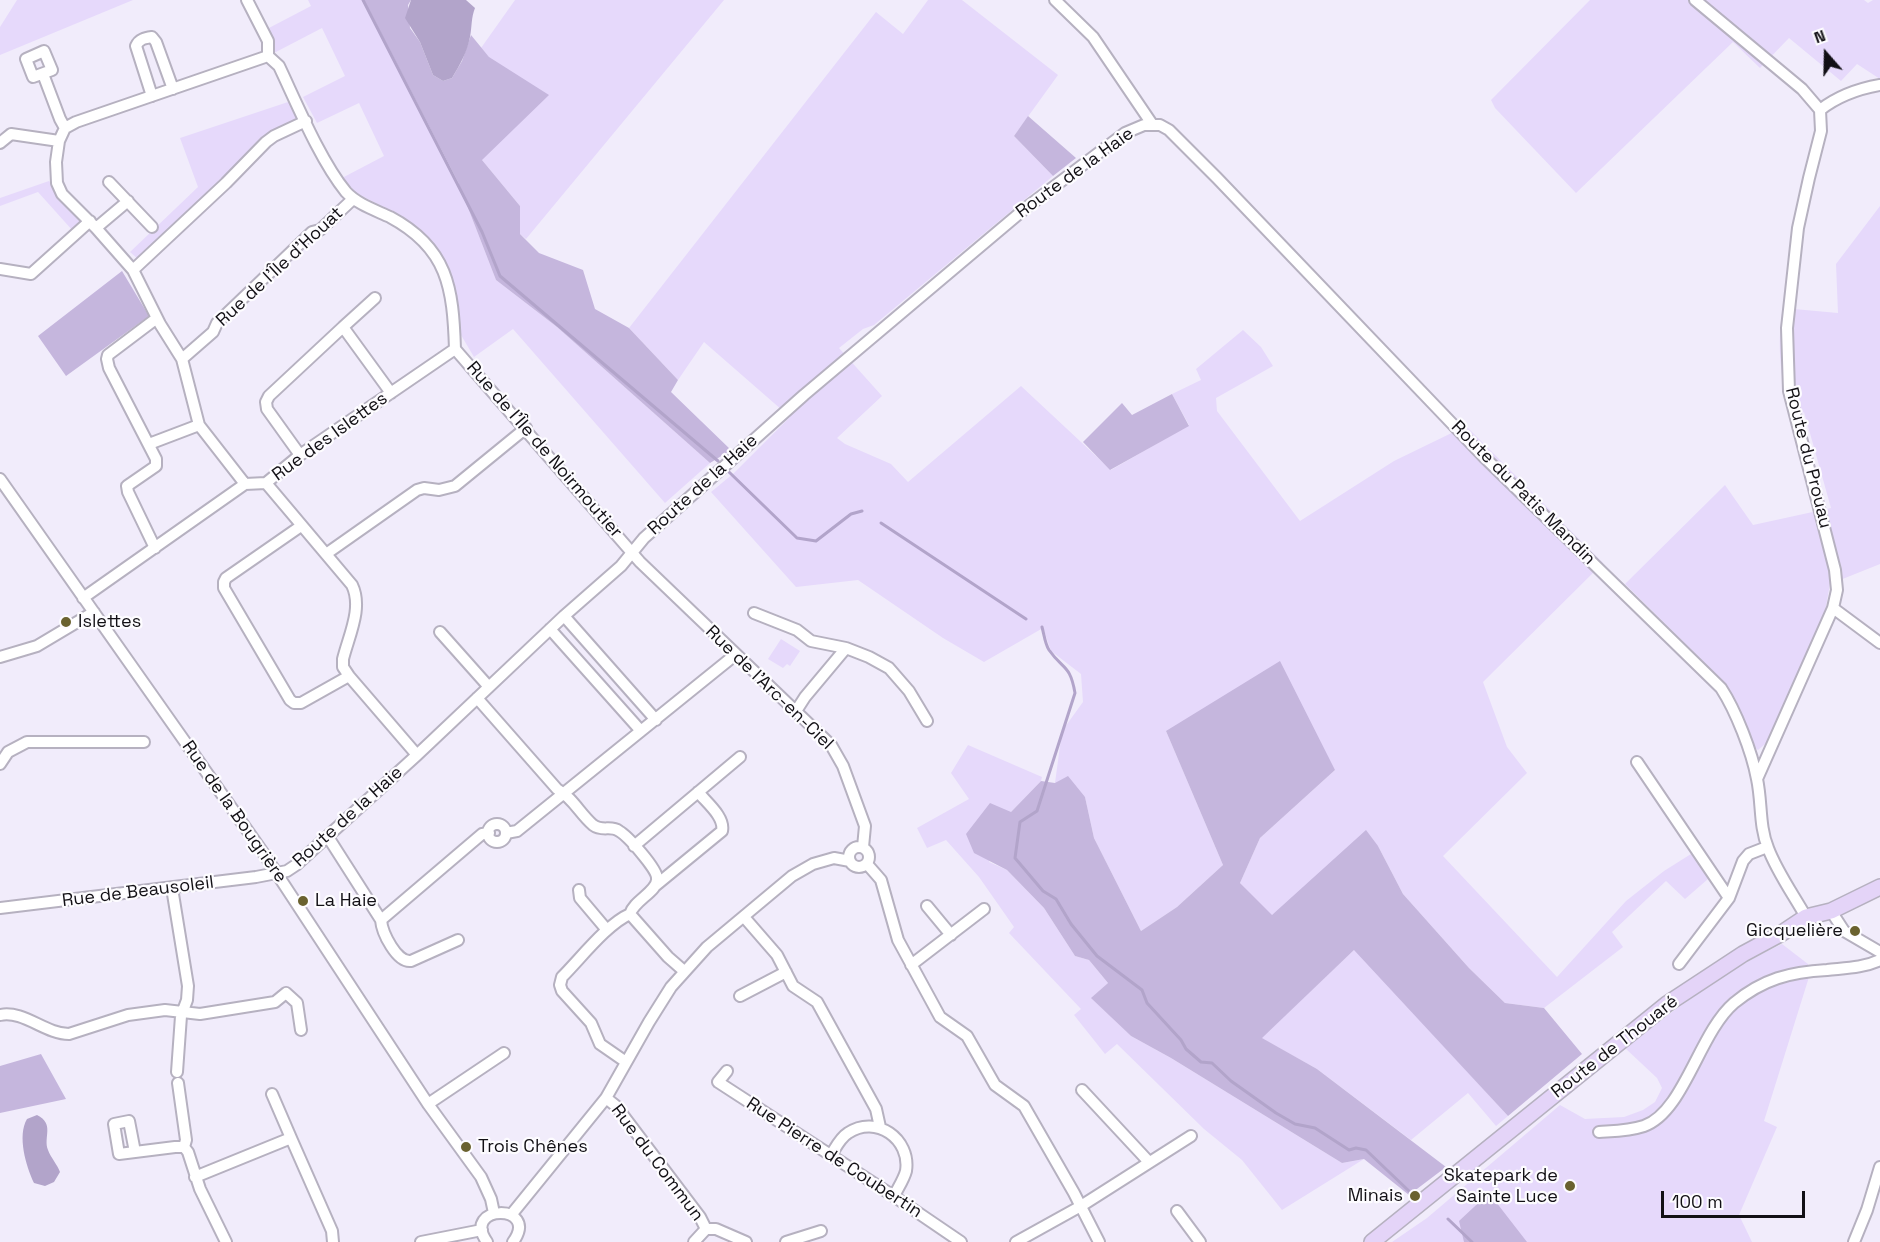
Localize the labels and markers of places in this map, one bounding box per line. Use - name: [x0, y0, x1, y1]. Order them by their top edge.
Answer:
- place label: Islettes: [78, 611, 141, 633]
- marker: Islettes: [59, 615, 73, 629]
- place label: La Haie: [315, 890, 377, 912]
- marker: La Haie: [296, 894, 310, 908]
- place label: Gicquelière: [1746, 920, 1843, 942]
- marker: Gicquelière: [1848, 924, 1862, 938]
- place label: Trois Chênes: [478, 1136, 588, 1158]
- marker: Trois Chênes: [459, 1140, 473, 1154]
- place label: Skatepark de Sainte Luce: [1444, 1165, 1558, 1208]
- marker: Skatepark de Sainte Luce: [1563, 1179, 1577, 1193]
- place label: Minais: [1348, 1185, 1403, 1207]
- marker: Minais: [1408, 1189, 1422, 1203]

